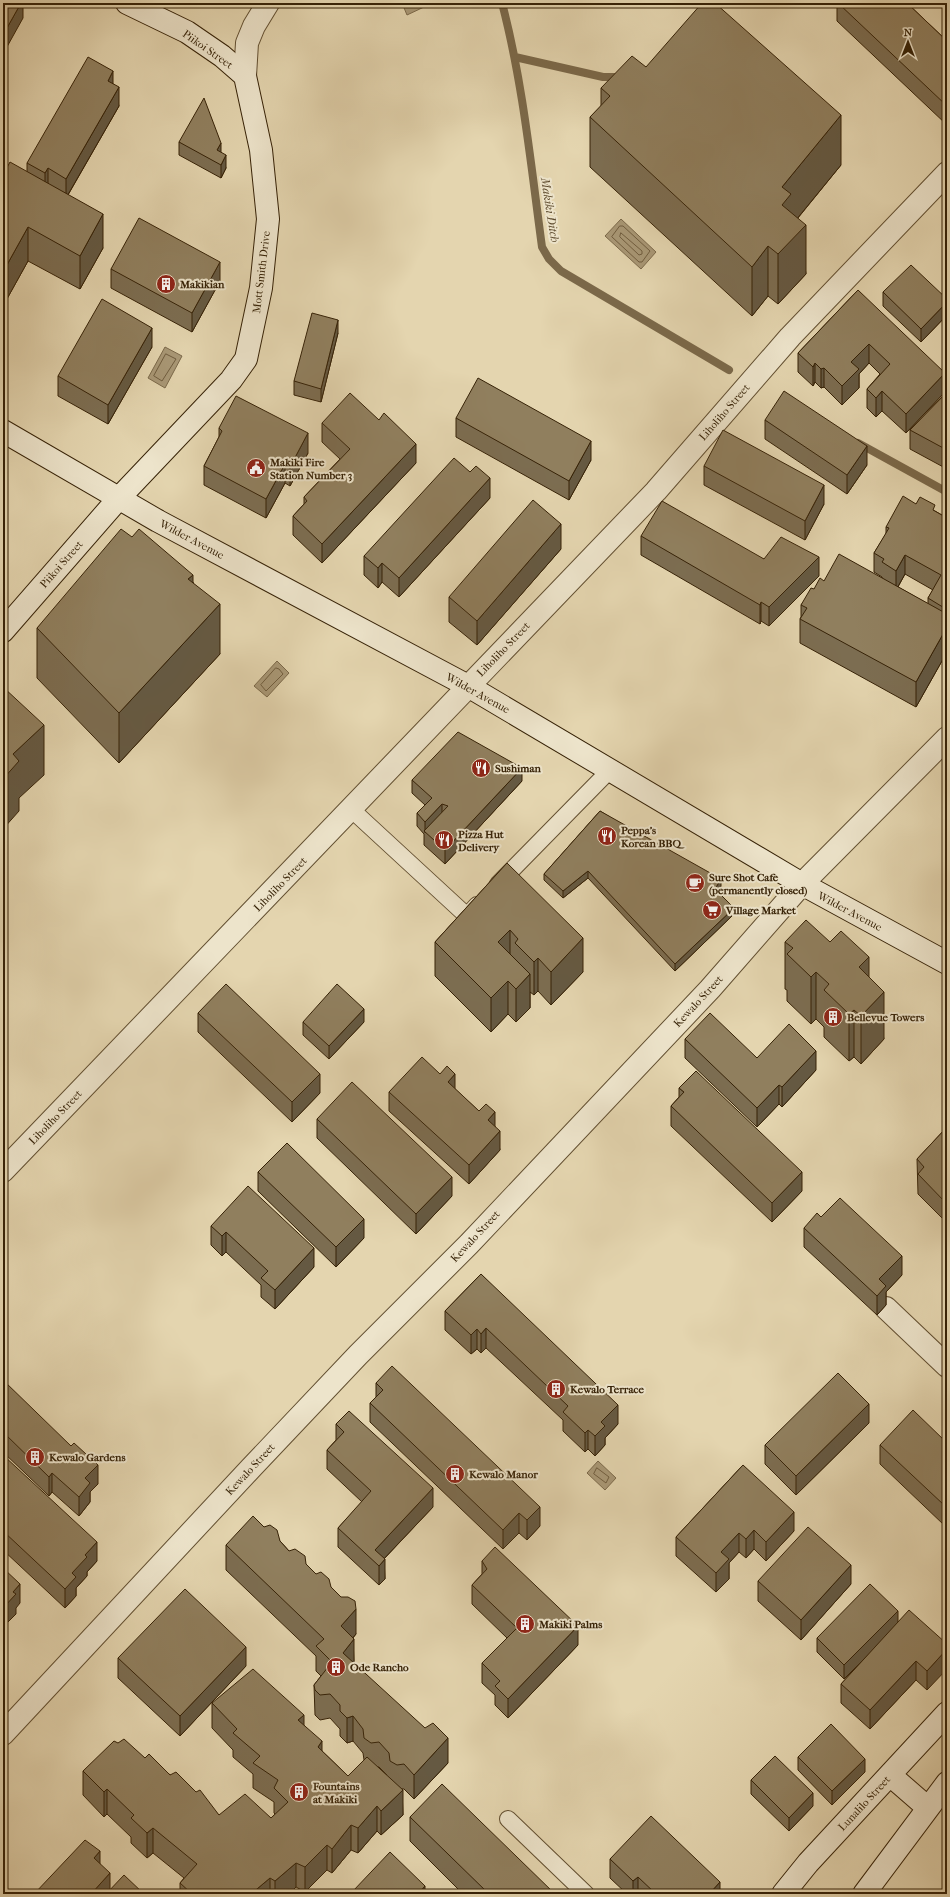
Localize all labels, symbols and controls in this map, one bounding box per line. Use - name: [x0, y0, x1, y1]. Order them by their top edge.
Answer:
- north arrow: [888, 22, 928, 62]
- text: N: [904, 26, 913, 39]
- street label: Piikoi Street: [180, 27, 236, 72]
- water label: Makiki Ditch: [538, 176, 562, 243]
- street label: Mott Smith Drive: [250, 230, 273, 314]
- building icon: Makikian: [155, 273, 177, 295]
- place label: Makikian: [179, 278, 225, 291]
- street label: Liholiho Street: [696, 381, 753, 443]
- place label: Makiki Fire Station Number 3: [269, 456, 353, 482]
- public building icon: Makiki Fire Station Number 3: [245, 457, 267, 479]
- street label: Wilder Avenue: [157, 517, 227, 562]
- street label: Piikoi Street: [37, 538, 86, 591]
- street label: Liholiho Street: [474, 619, 533, 679]
- street label: Wilder Avenue: [443, 670, 512, 717]
- restaurant icon: Sushiman: [470, 757, 492, 779]
- place label: Sushiman: [495, 762, 542, 775]
- place label: Peppa's Korean BBQ: [621, 824, 685, 850]
- restaurant icon: Peppa's Korean BBQ: [596, 825, 618, 847]
- place label: Pizza Hut Delivery: [457, 828, 505, 854]
- restaurant icon: Pizza Hut Delivery: [433, 829, 455, 851]
- street label: Liholiho Street: [251, 854, 310, 914]
- place label: Sure Shot Cafe (permanently closed): [709, 871, 807, 897]
- cafe icon: Sure Shot Cafe (permanently closed): [684, 872, 706, 894]
- street label: Wilder Avenue: [815, 889, 885, 934]
- supermarket icon: Village Market: [701, 899, 723, 921]
- place label: Village Market: [725, 904, 797, 917]
- street label: Kewalo Street: [671, 973, 726, 1030]
- building icon: Bellevue Towers: [822, 1006, 844, 1028]
- place label: Bellevue Towers: [847, 1011, 924, 1024]
- street label: Liholiho Street: [26, 1087, 85, 1147]
- street label: Kewalo Street: [448, 1208, 503, 1265]
- building icon: Kewalo Terrace: [545, 1378, 567, 1400]
- place label: Kewalo Terrace: [570, 1383, 644, 1396]
- street label: Kewalo Street: [223, 1441, 278, 1498]
- building icon: Kewalo Gardens: [24, 1446, 46, 1468]
- place label: Kewalo Gardens: [49, 1451, 126, 1464]
- building icon: Kewalo Manor: [444, 1463, 466, 1485]
- place label: Kewalo Manor: [469, 1468, 538, 1481]
- building icon: Makiki Palms: [514, 1613, 536, 1635]
- place label: Makiki Palms: [538, 1618, 602, 1631]
- building icon: Ode Rancho: [325, 1656, 347, 1678]
- place label: Ode Rancho: [350, 1661, 409, 1674]
- street label: Lunalilo Street: [836, 1773, 893, 1834]
- place label: Fountains at Makiki: [312, 1780, 360, 1806]
- building icon: Fountains at Makiki: [288, 1781, 310, 1803]

